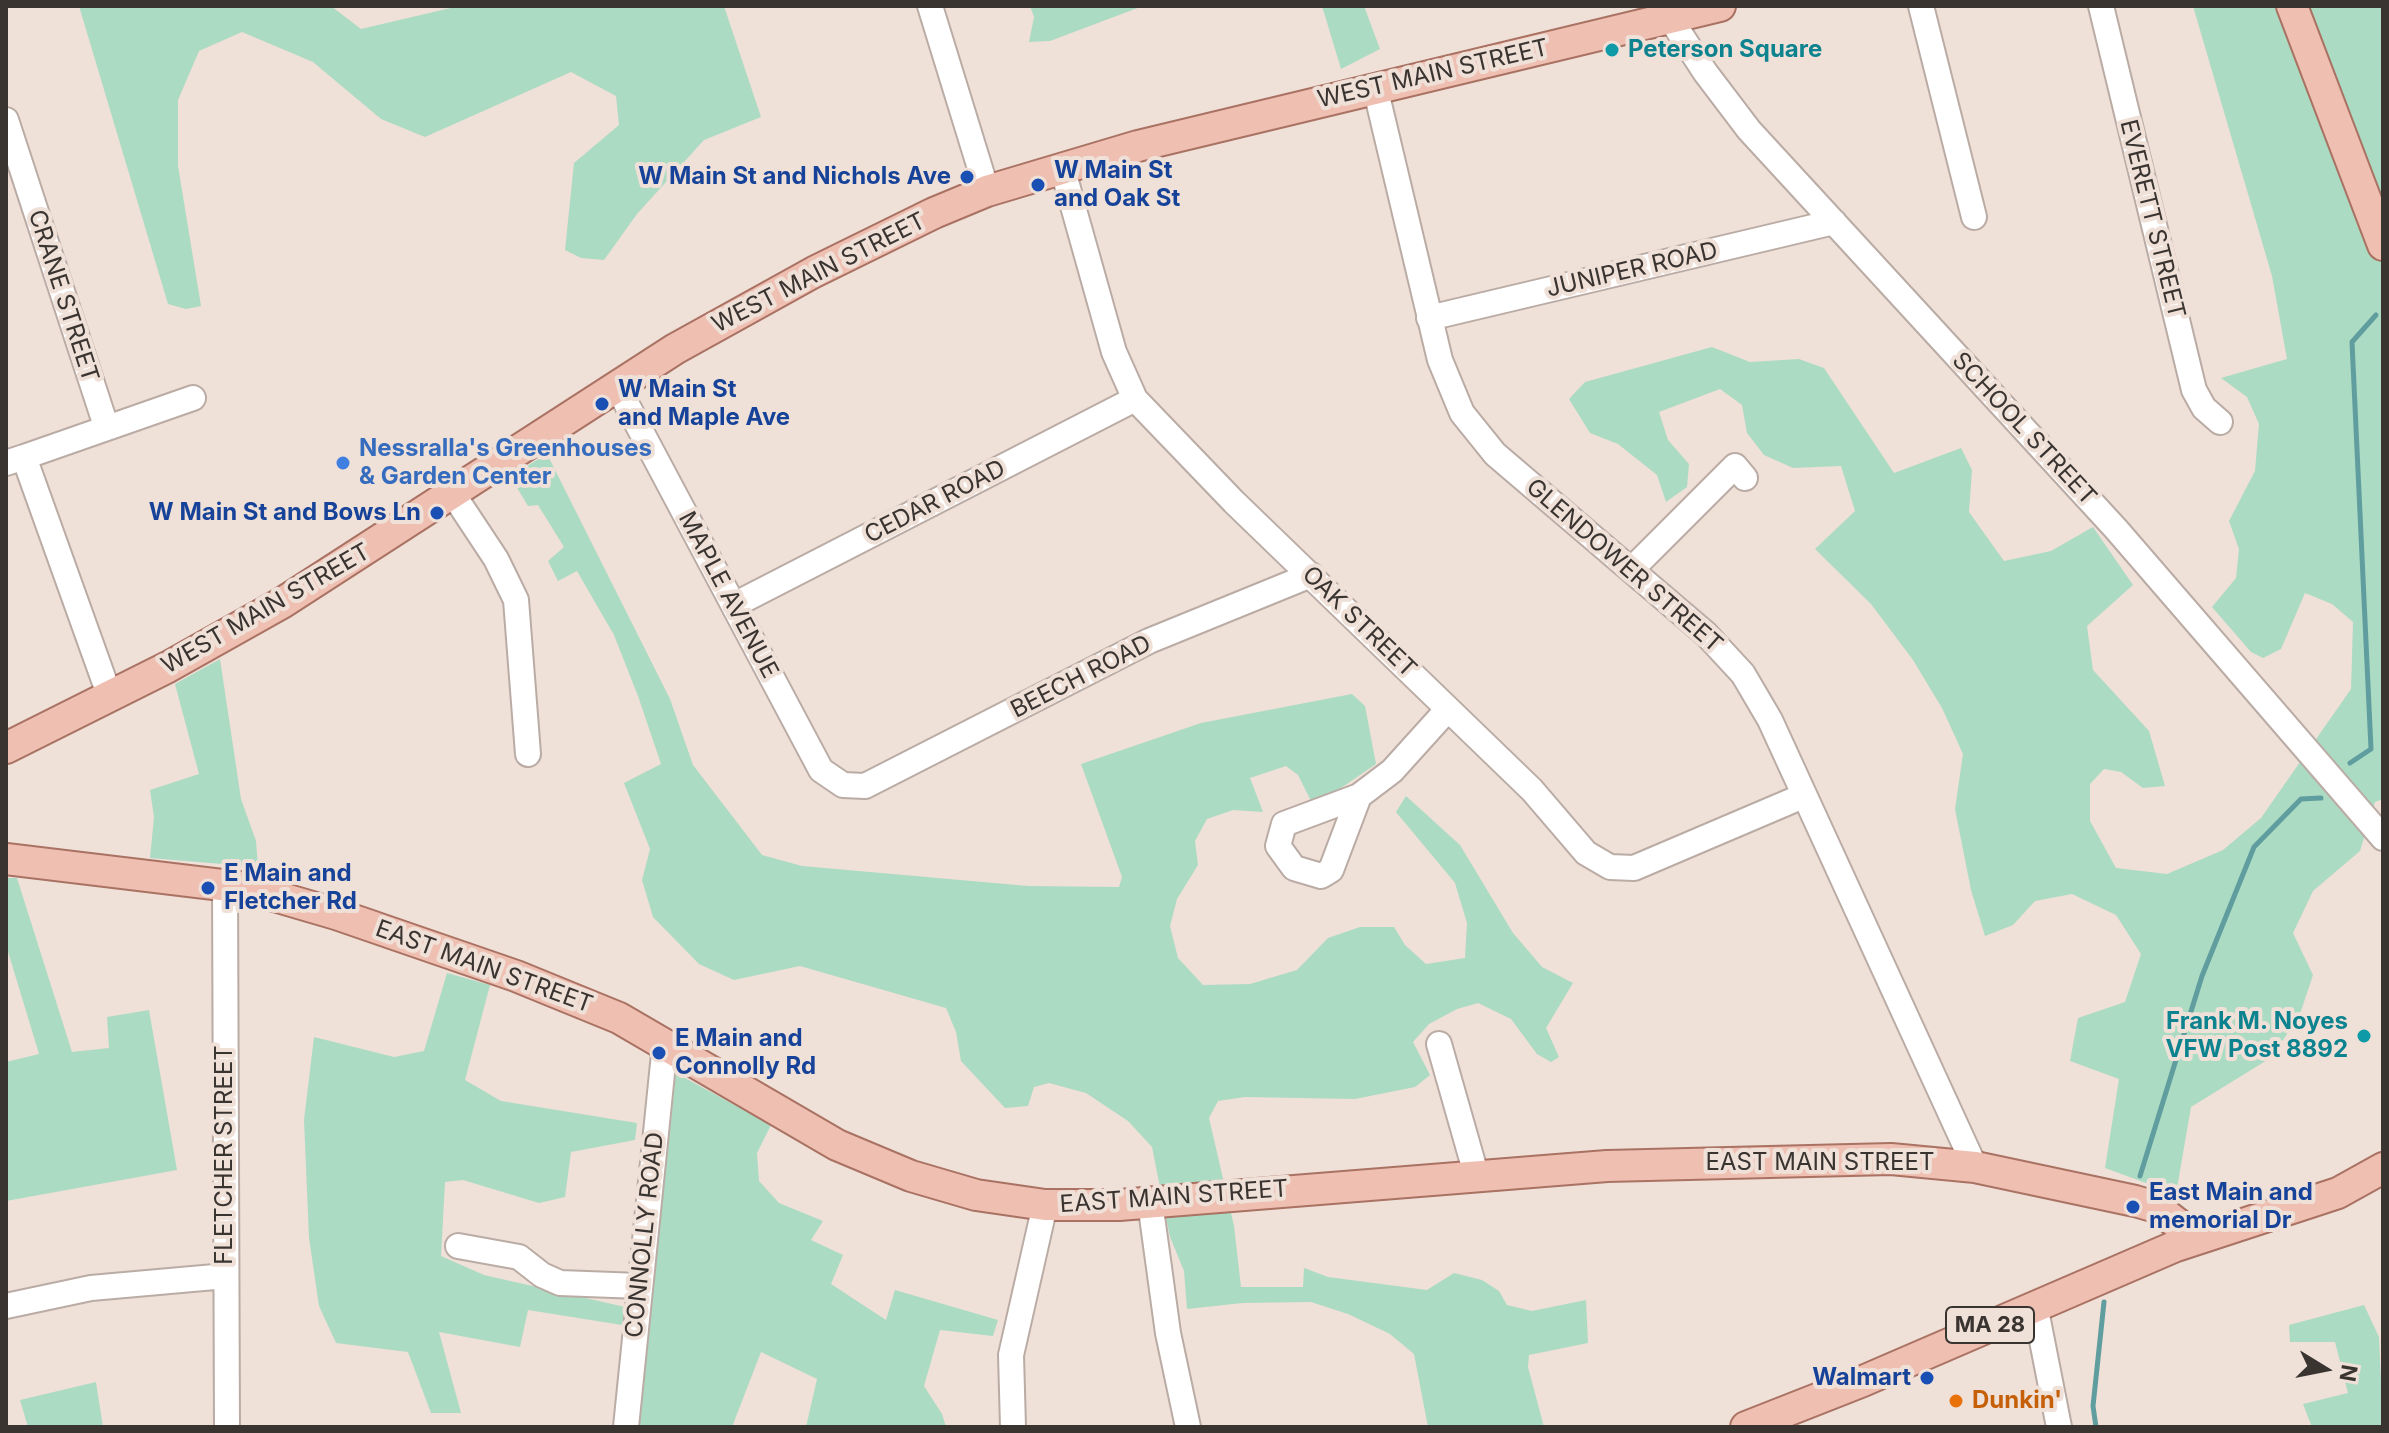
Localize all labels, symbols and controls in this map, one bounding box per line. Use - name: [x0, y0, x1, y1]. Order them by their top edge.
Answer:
- street label: WEST MAIN STREET: [1315, 33, 1551, 115]
- place label: Peterson Square: [1628, 36, 1822, 64]
- marker: Peterson Square: [1603, 41, 1621, 59]
- street label: EVERETT STREET: [2113, 117, 2191, 321]
- place label: W Main St and Oak St: [1054, 157, 1180, 213]
- place label: W Main St and Nichols Ave: [638, 163, 951, 191]
- marker: W Main St and Nichols Ave: [958, 168, 976, 186]
- marker: W Main St and Oak St: [1029, 176, 1047, 194]
- street label: CRANE STREET: [22, 206, 104, 386]
- street label: WEST MAIN STREET: [707, 207, 931, 339]
- street label: JUNIPER ROAD: [1544, 236, 1720, 304]
- street label: SCHOOL STREET: [1946, 347, 2102, 511]
- place label: W Main St and Maple Ave: [618, 376, 790, 432]
- marker: W Main St and Maple Ave: [593, 395, 611, 413]
- place label: Nessralla's Greenhouses & Garden Center: [359, 435, 652, 491]
- marker: Nessralla's Greenhouses & Garden Center: [334, 454, 352, 472]
- street label: CEDAR ROAD: [860, 454, 1010, 550]
- street label: GLENDOWER STREET: [1520, 473, 1728, 659]
- place label: W Main St and Bows Ln: [149, 499, 421, 527]
- marker: W Main St and Bows Ln: [428, 504, 446, 522]
- street label: MAPLE AVENUE: [672, 507, 784, 683]
- street label: WEST MAIN STREET: [157, 538, 375, 680]
- street label: OAK STREET: [1296, 560, 1422, 684]
- street label: BEECH ROAD: [1006, 629, 1156, 725]
- place label: E Main and Fletcher Rd: [224, 860, 357, 916]
- marker: E Main and Fletcher Rd: [199, 879, 217, 897]
- street label: EAST MAIN STREET: [372, 914, 596, 1020]
- place label: Frank M. Noyes VFW Post 8892: [2165, 1008, 2348, 1064]
- place label: E Main and Connolly Rd: [675, 1025, 816, 1081]
- marker: Frank M. Noyes VFW Post 8892: [2355, 1027, 2373, 1045]
- marker: E Main and Connolly Rd: [650, 1044, 668, 1062]
- street label: FLETCHER STREET: [211, 1045, 239, 1265]
- street label: CONNOLLY ROAD: [620, 1131, 670, 1339]
- street label: EAST MAIN STREET: [1706, 1149, 1934, 1177]
- street label: EAST MAIN STREET: [1059, 1175, 1289, 1219]
- place label: East Main and memorial Dr: [2149, 1179, 2313, 1235]
- marker: East Main and memorial Dr: [2124, 1198, 2142, 1216]
- road number: MA 28: [1946, 1307, 2034, 1343]
- north arrow: [2285, 1329, 2365, 1409]
- text: N: [2334, 1363, 2363, 1384]
- place label: Walmart: [1812, 1364, 1911, 1392]
- marker: Walmart: [1918, 1369, 1936, 1387]
- place label: Dunkin': [1972, 1387, 2062, 1415]
- marker: Dunkin': [1947, 1392, 1965, 1410]

